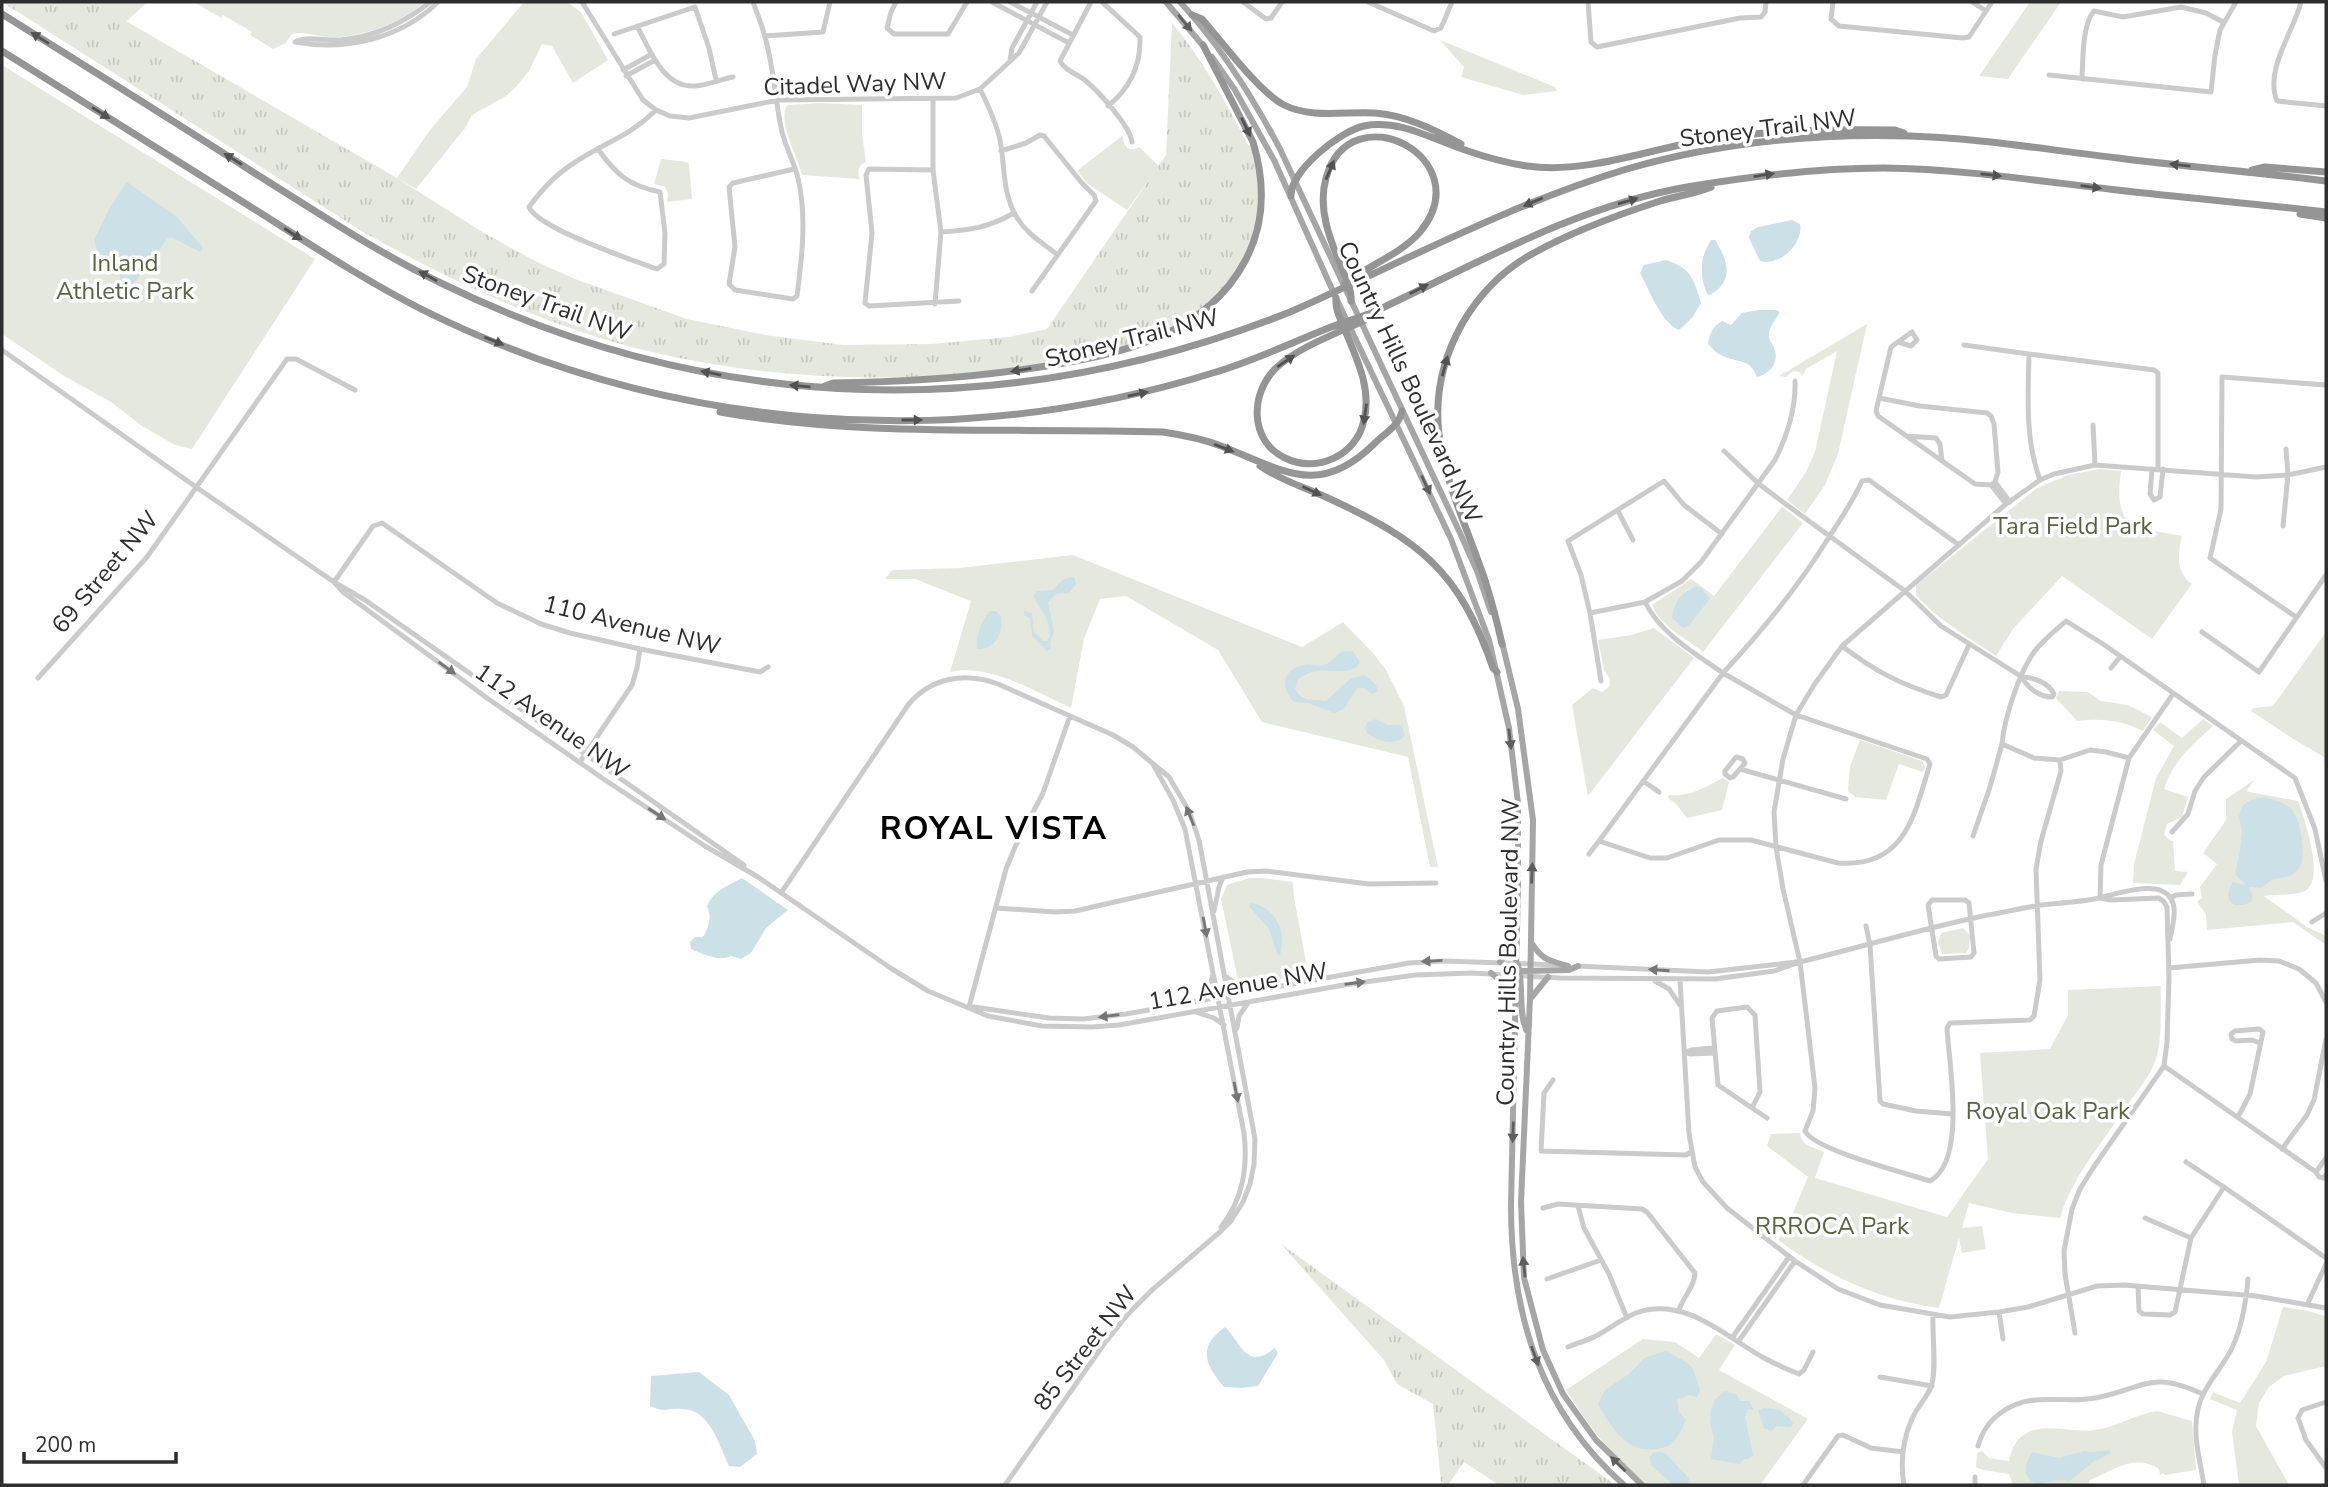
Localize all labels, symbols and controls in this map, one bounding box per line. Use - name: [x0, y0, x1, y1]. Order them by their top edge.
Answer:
- one-way arrow: [1177, 14, 1193, 32]
- one-way arrow: [31, 31, 50, 44]
- street label: Citadel Way NW: [763, 65, 947, 103]
- street label: Stoney Trail NW: [1678, 101, 1858, 155]
- one-way arrow: [92, 106, 110, 120]
- one-way arrow: [1240, 117, 1251, 137]
- one-way arrow: [223, 152, 243, 165]
- one-way arrow: [2169, 159, 2191, 170]
- one-way arrow: [1325, 160, 1336, 181]
- one-way arrow: [1753, 169, 1775, 180]
- one-way arrow: [1980, 169, 2002, 180]
- one-way arrow: [2080, 181, 2102, 192]
- one-way arrow: [1523, 196, 1543, 208]
- one-way arrow: [1618, 196, 1639, 206]
- one-way arrow: [284, 228, 303, 241]
- street label: Country Hills Boulevard NW: [1330, 236, 1490, 528]
- park label: Inland Athletic Park: [56, 247, 195, 307]
- street label: Stoney Trail NW: [458, 258, 636, 348]
- one-way arrow: [417, 271, 437, 283]
- one-way arrow: [1409, 284, 1429, 295]
- street label: Stoney Trail NW: [1042, 301, 1222, 375]
- one-way arrow: [483, 336, 504, 347]
- one-way arrow: [1277, 354, 1295, 368]
- one-way arrow: [1440, 355, 1451, 377]
- one-way arrow: [1010, 365, 1032, 376]
- one-way arrow: [700, 367, 722, 378]
- one-way arrow: [789, 380, 811, 391]
- one-way arrow: [1127, 388, 1149, 399]
- one-way arrow: [1359, 403, 1370, 425]
- one-way arrow: [901, 414, 923, 426]
- one-way arrow: [1214, 442, 1235, 453]
- one-way arrow: [1420, 475, 1432, 495]
- one-way arrow: [1302, 485, 1322, 496]
- street label: 69 Street NW: [44, 504, 166, 640]
- park label: Tara Field Park: [1993, 510, 2154, 542]
- street label: 110 Avenue NW: [540, 588, 724, 662]
- street label: 112 Avenue NW: [469, 656, 635, 786]
- one-way arrow: [437, 661, 456, 675]
- one-way arrow: [1505, 728, 1516, 750]
- street label: Country Hills Boulevard NW: [1489, 798, 1527, 1106]
- one-way arrow: [1185, 806, 1196, 827]
- district label: ROYAL VISTA: [880, 807, 1108, 850]
- one-way arrow: [647, 808, 667, 821]
- one-way arrow: [1527, 862, 1538, 884]
- one-way arrow: [1200, 916, 1211, 938]
- street label: 112 Avenue NW: [1146, 954, 1330, 1018]
- one-way arrow: [1421, 956, 1443, 967]
- one-way arrow: [1648, 964, 1670, 975]
- one-way arrow: [1344, 978, 1366, 989]
- one-way arrow: [1098, 1011, 1120, 1022]
- one-way arrow: [1231, 1081, 1242, 1103]
- park label: Royal Oak Park: [1966, 1095, 2131, 1127]
- one-way arrow: [1507, 1121, 1519, 1143]
- park label: RRROCA Park: [1755, 1210, 1910, 1242]
- one-way arrow: [1518, 1256, 1529, 1278]
- street label: 85 Street NW: [1026, 1279, 1144, 1417]
- one-way arrow: [1530, 1346, 1541, 1367]
- scale bar: [24, 1420, 177, 1464]
- text: 200 m: [35, 1431, 96, 1459]
- one-way arrow: [1610, 1455, 1627, 1472]

